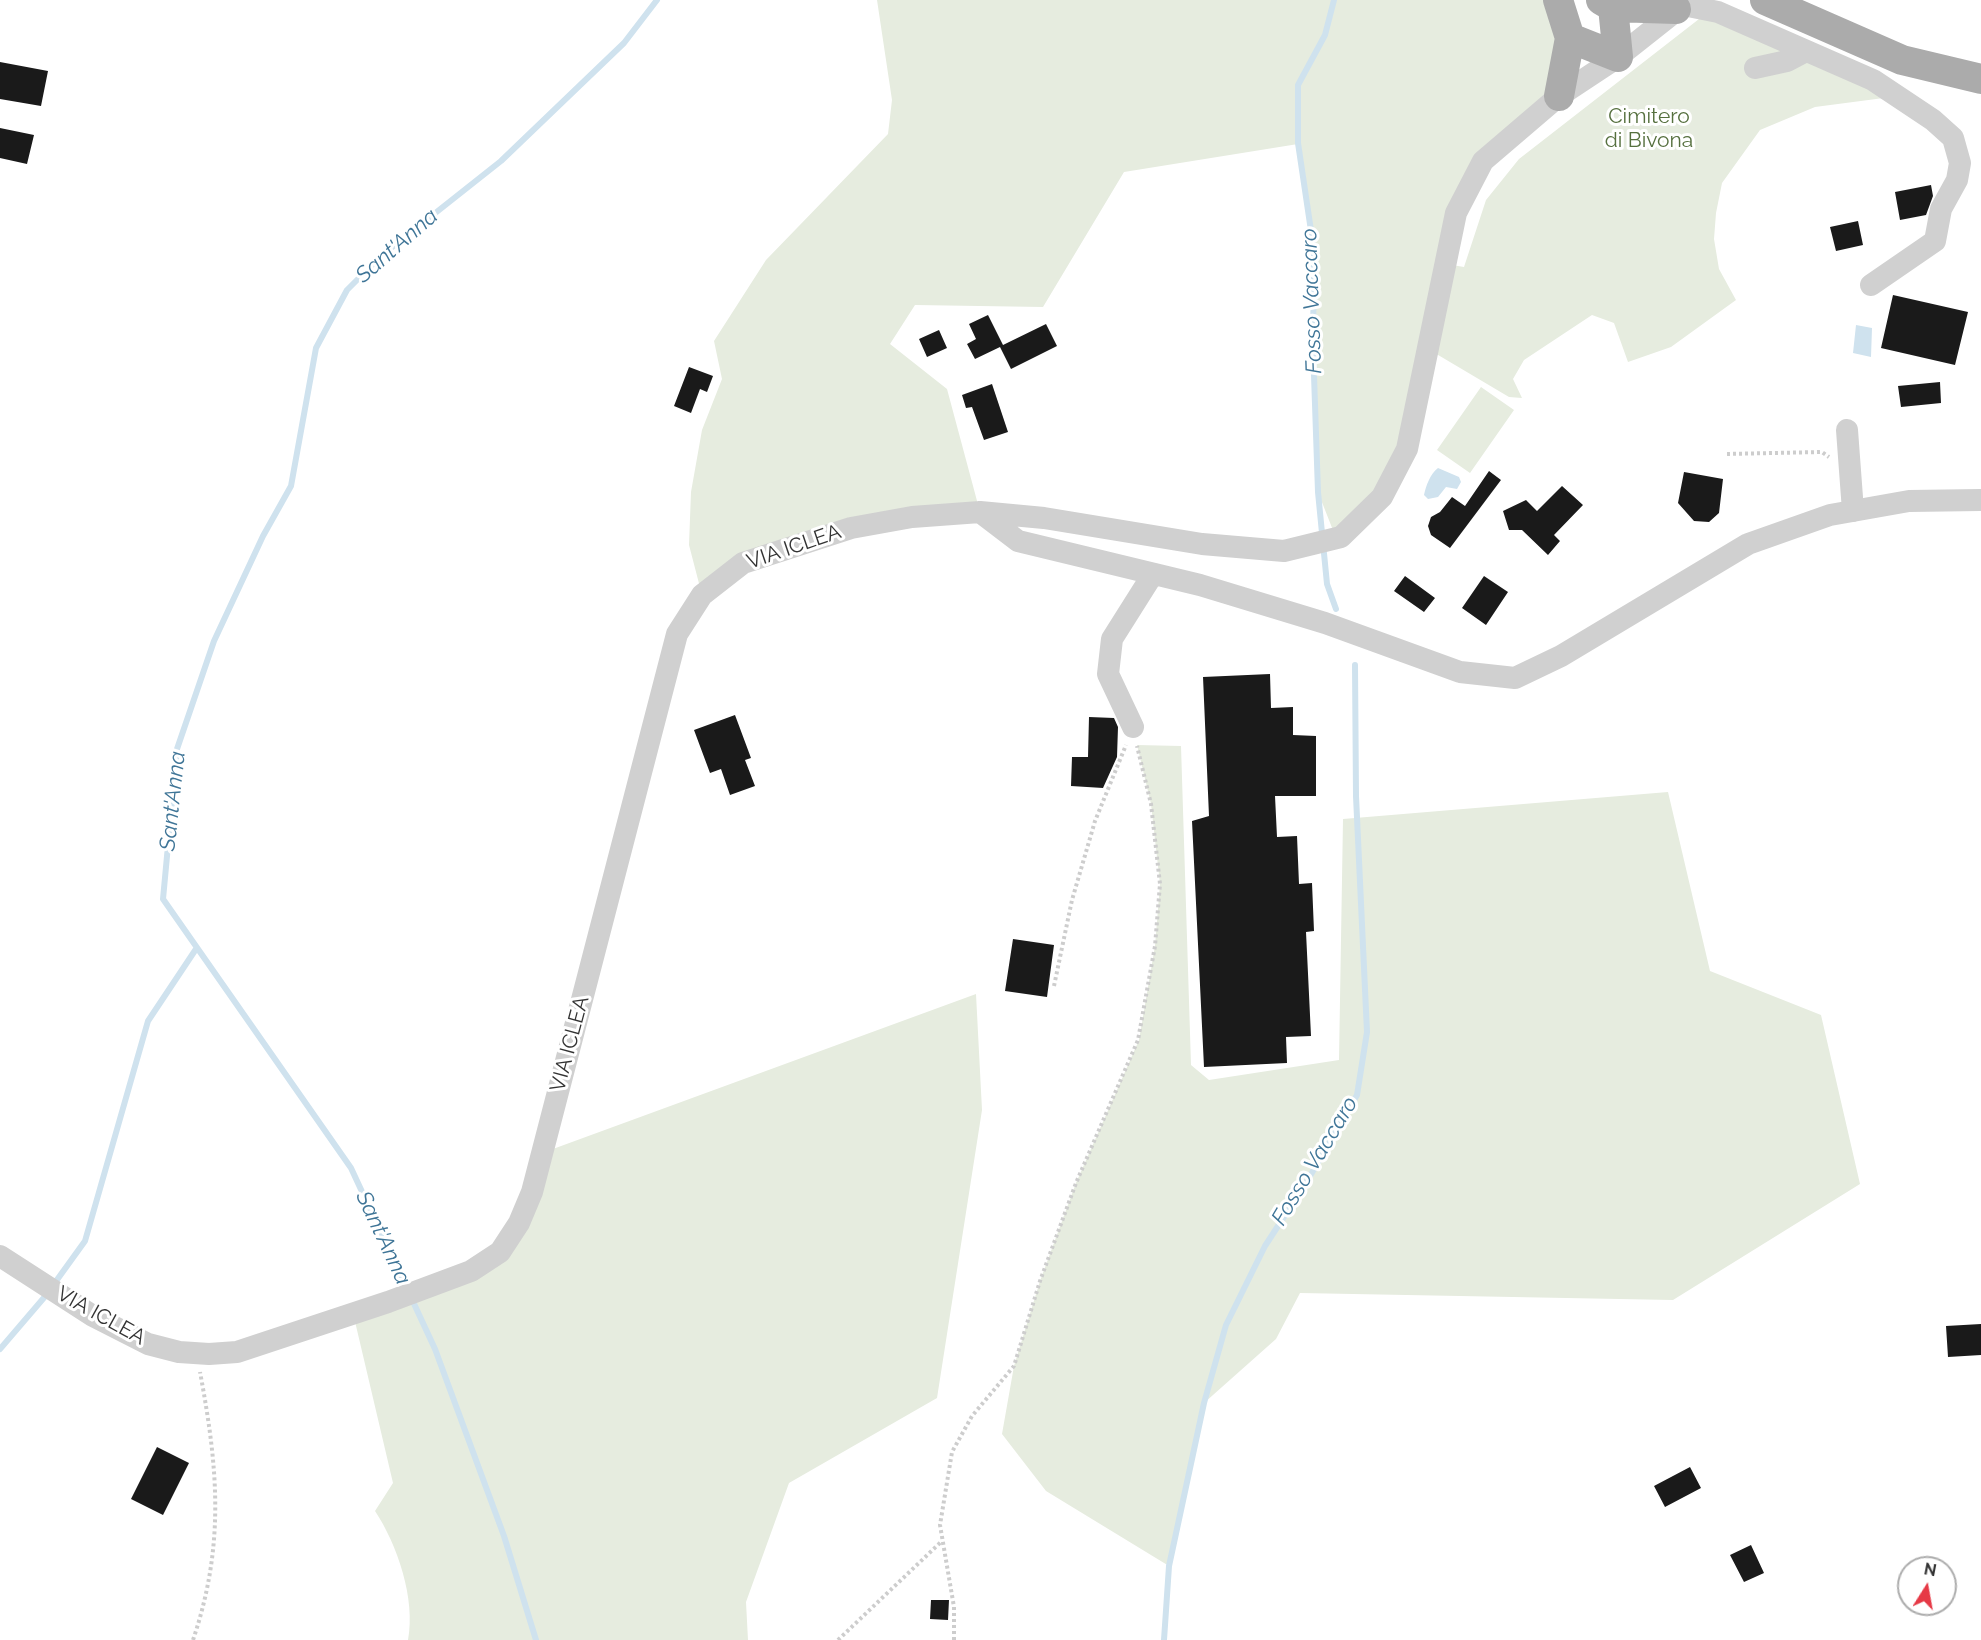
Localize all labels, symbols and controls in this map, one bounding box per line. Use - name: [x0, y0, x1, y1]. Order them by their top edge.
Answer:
- park label: Cimitero di Bivona: [1605, 104, 1693, 154]
- water label: Sant'Anna: [351, 203, 443, 289]
- water label: Fosso Vaccaro: [1296, 228, 1328, 374]
- street label: VIA ICLEA: [744, 519, 844, 575]
- water label: Sant'Anna: [155, 750, 191, 852]
- street label: VIA ICLEA: [545, 993, 595, 1095]
- water label: Fosso Vaccaro: [1266, 1092, 1364, 1230]
- water label: Sant'Anna: [350, 1187, 416, 1289]
- street label: VIA ICLEA: [52, 1281, 150, 1351]
- north arrow: [1897, 1556, 1957, 1616]
- text: N: [1922, 1559, 1938, 1580]

